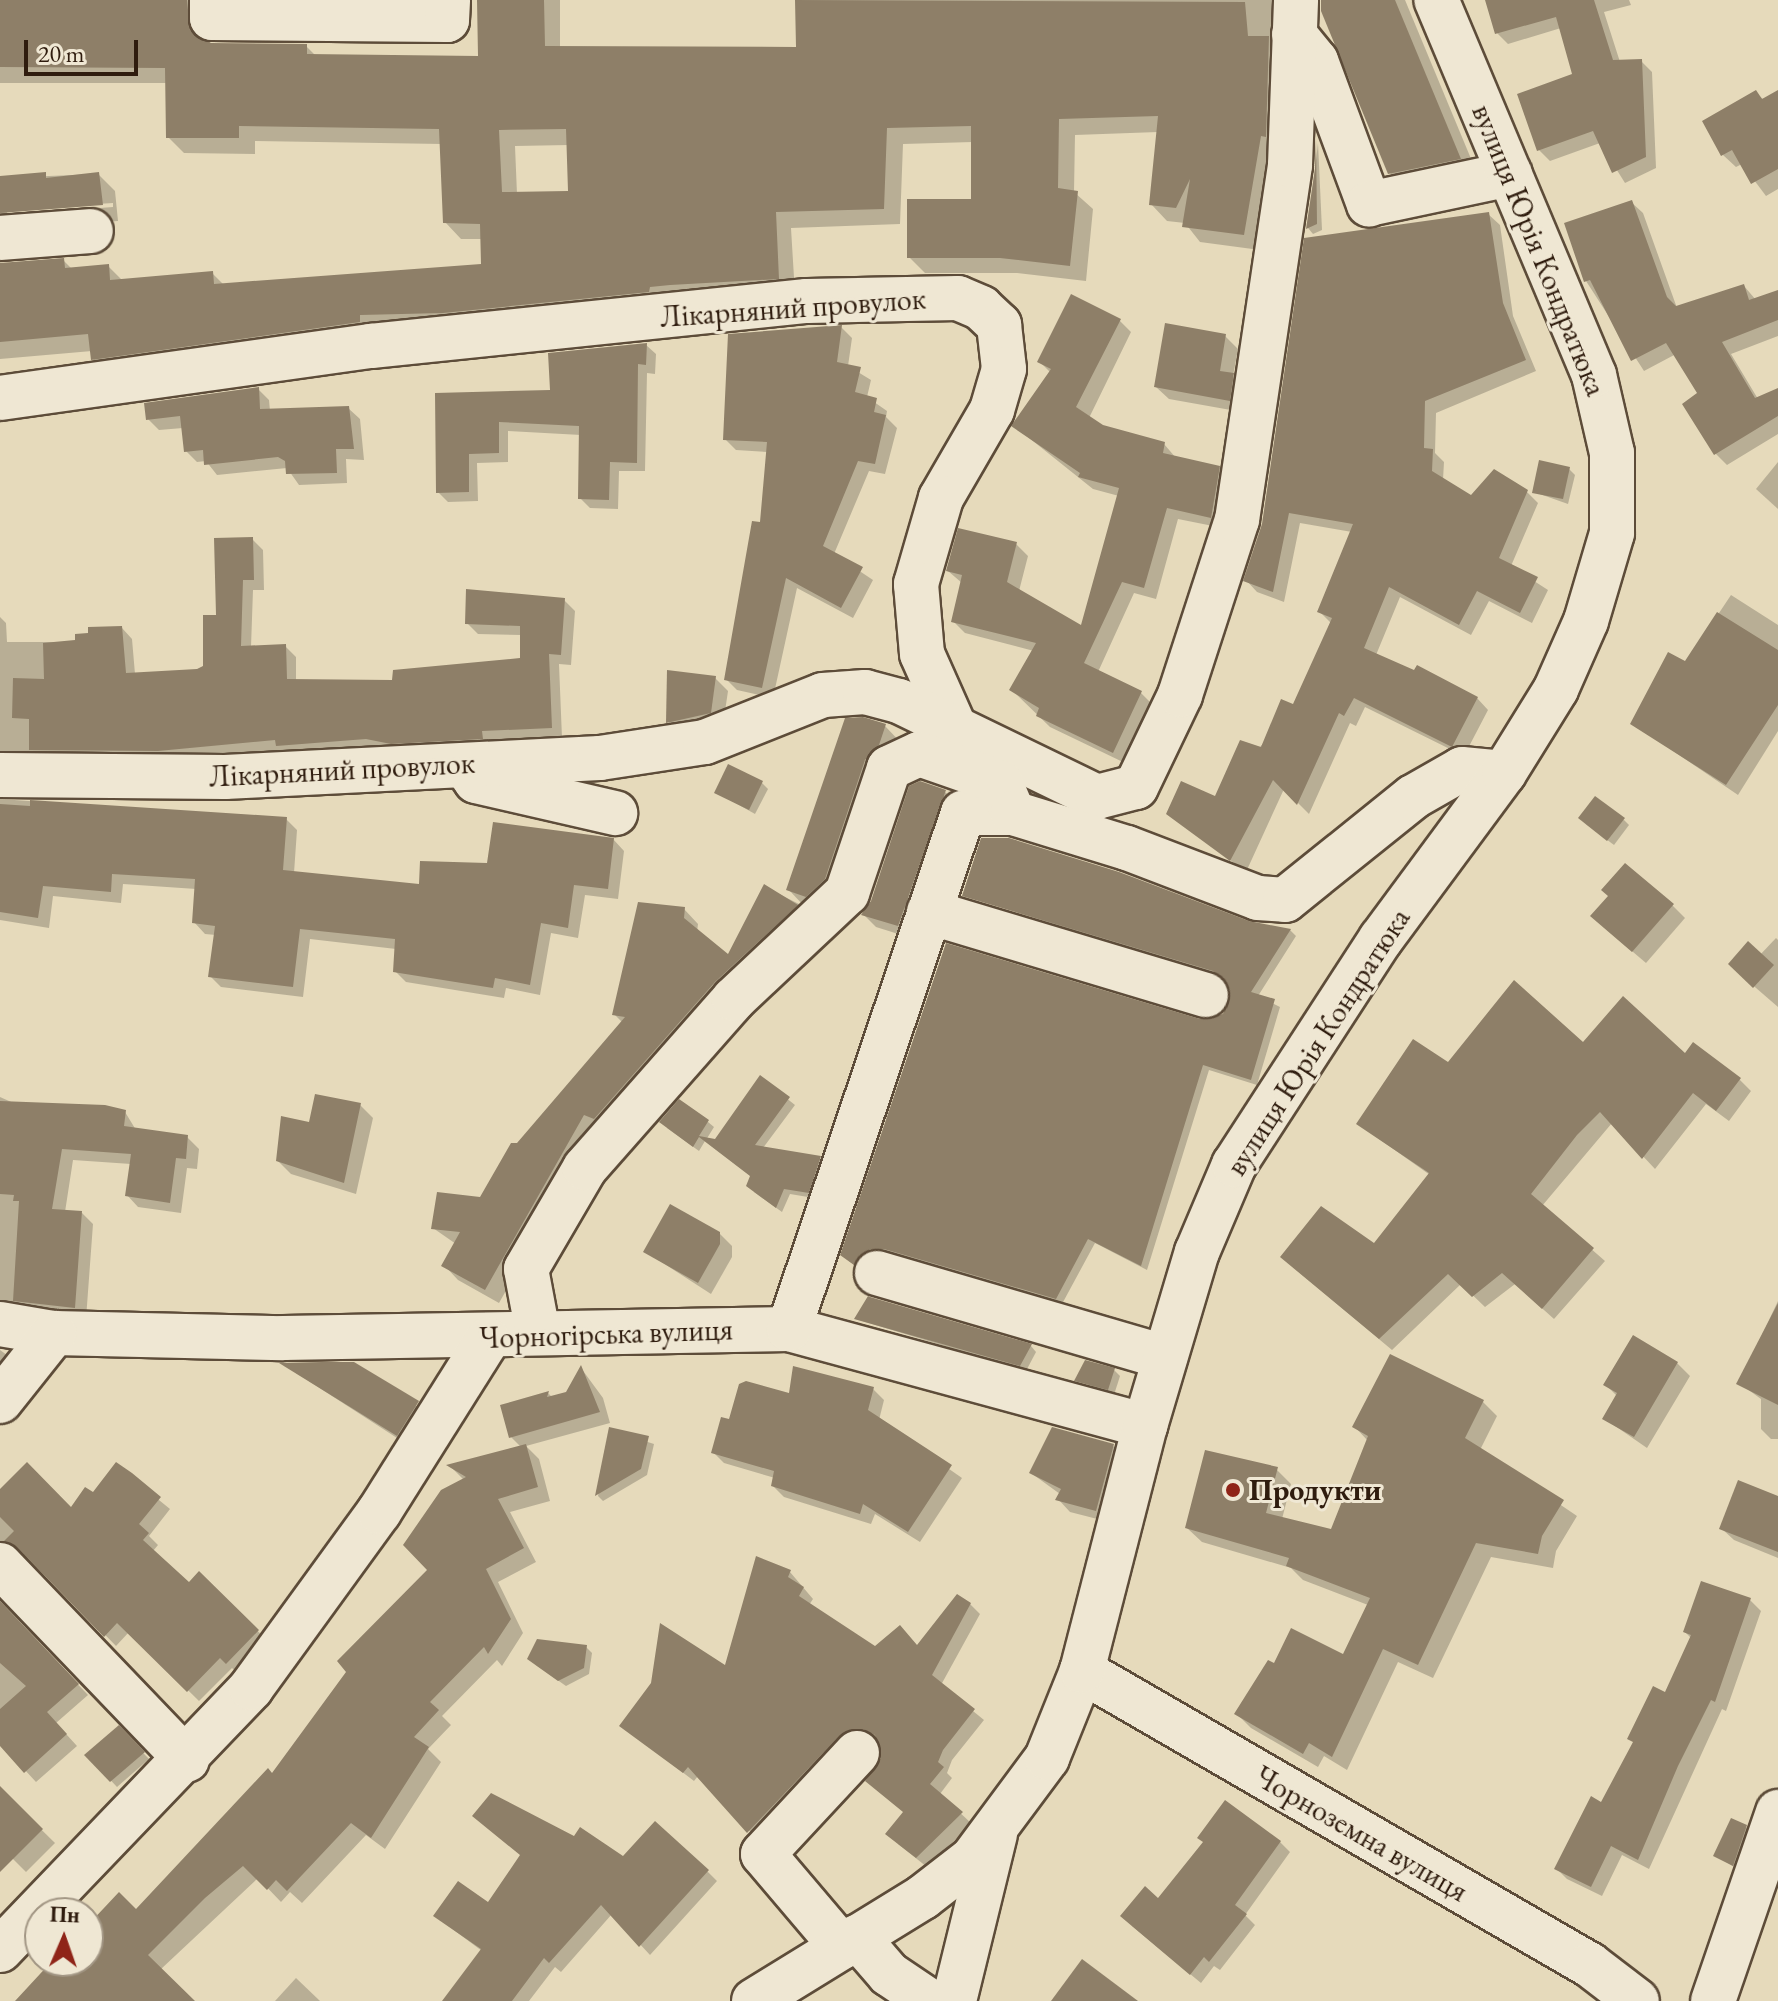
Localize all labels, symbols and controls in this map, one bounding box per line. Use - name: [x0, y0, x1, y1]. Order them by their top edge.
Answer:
- scale bar: [28, 24, 142, 74]
- text: 20 m: [38, 38, 85, 69]
- street label: вулиця Юрія Кондратюка: [1464, 99, 1614, 401]
- street label: Лікарняний провулок: [659, 281, 927, 335]
- street label: Лікарняний провулок: [208, 745, 476, 795]
- street label: вулиця Юрія Кондратюка: [1218, 902, 1418, 1182]
- street label: Чорногірська вулиця: [479, 1312, 733, 1356]
- place label: Продукти: [1249, 1472, 1381, 1508]
- marker: Продукти: [1224, 1481, 1242, 1499]
- street label: Чорноземна вулиця: [1248, 1758, 1474, 1910]
- north arrow: [24, 1897, 104, 1977]
- text: Пн: [49, 1899, 80, 1930]

